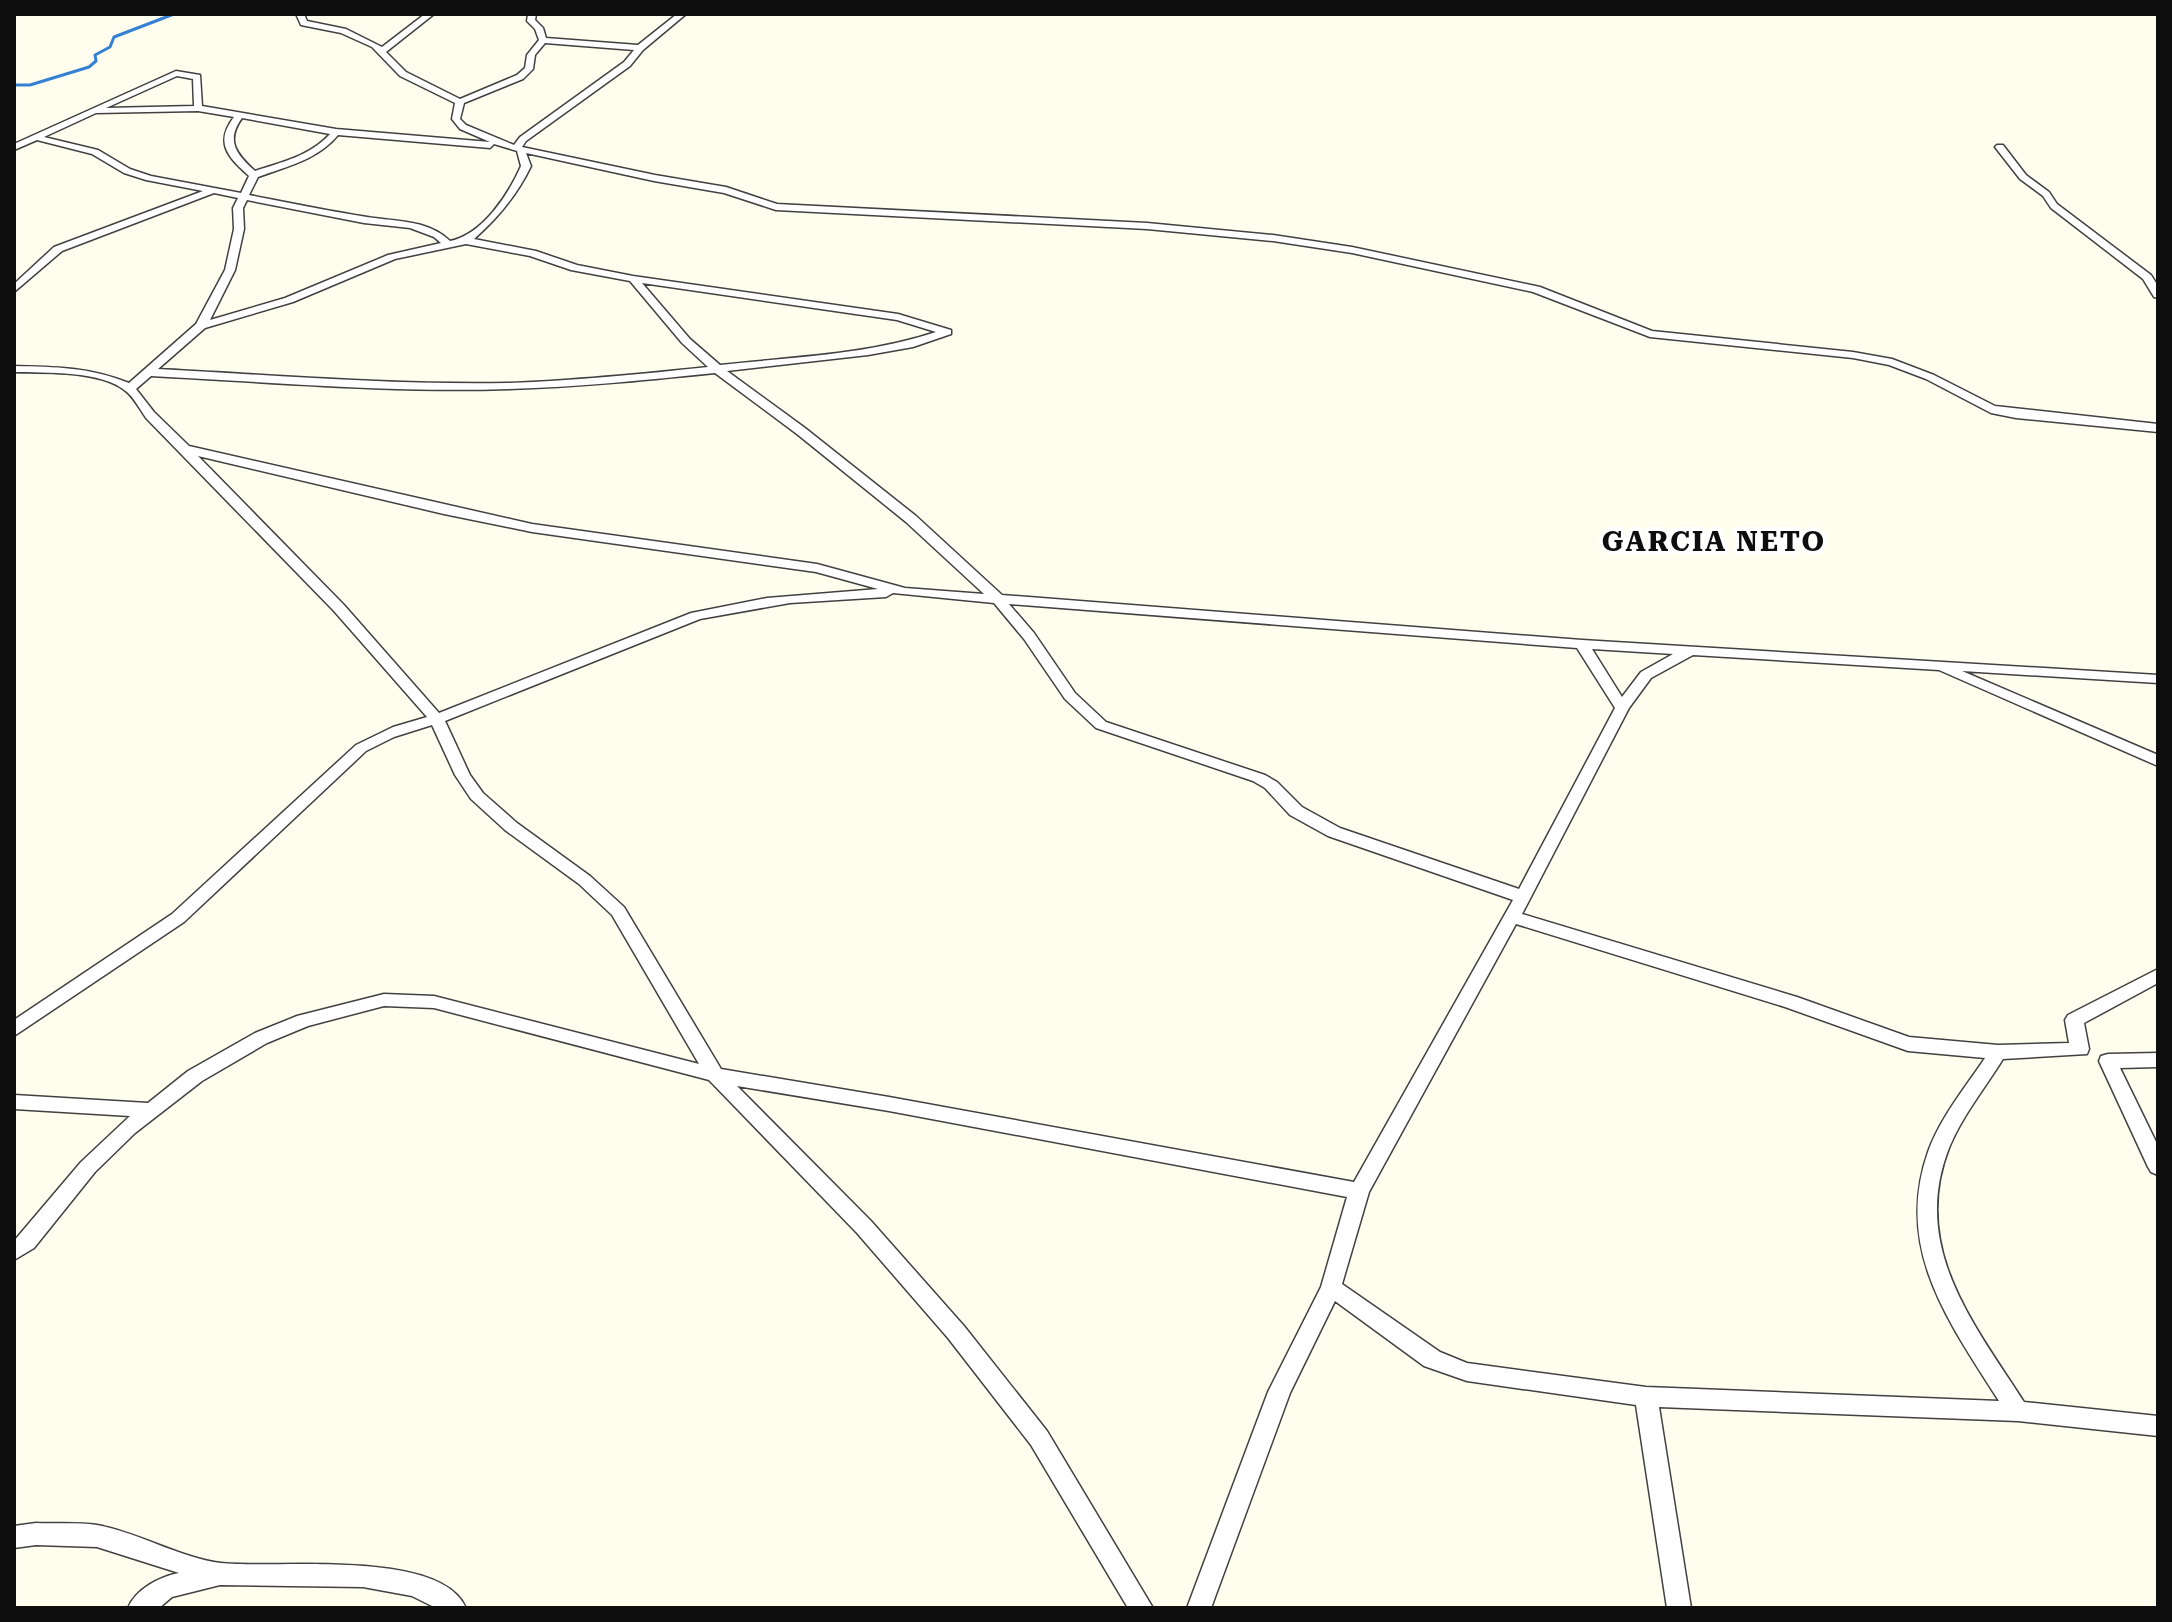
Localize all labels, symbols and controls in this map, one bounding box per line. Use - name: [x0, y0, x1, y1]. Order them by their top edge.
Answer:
- district label: GARCIA NETO: [1602, 525, 1826, 558]

